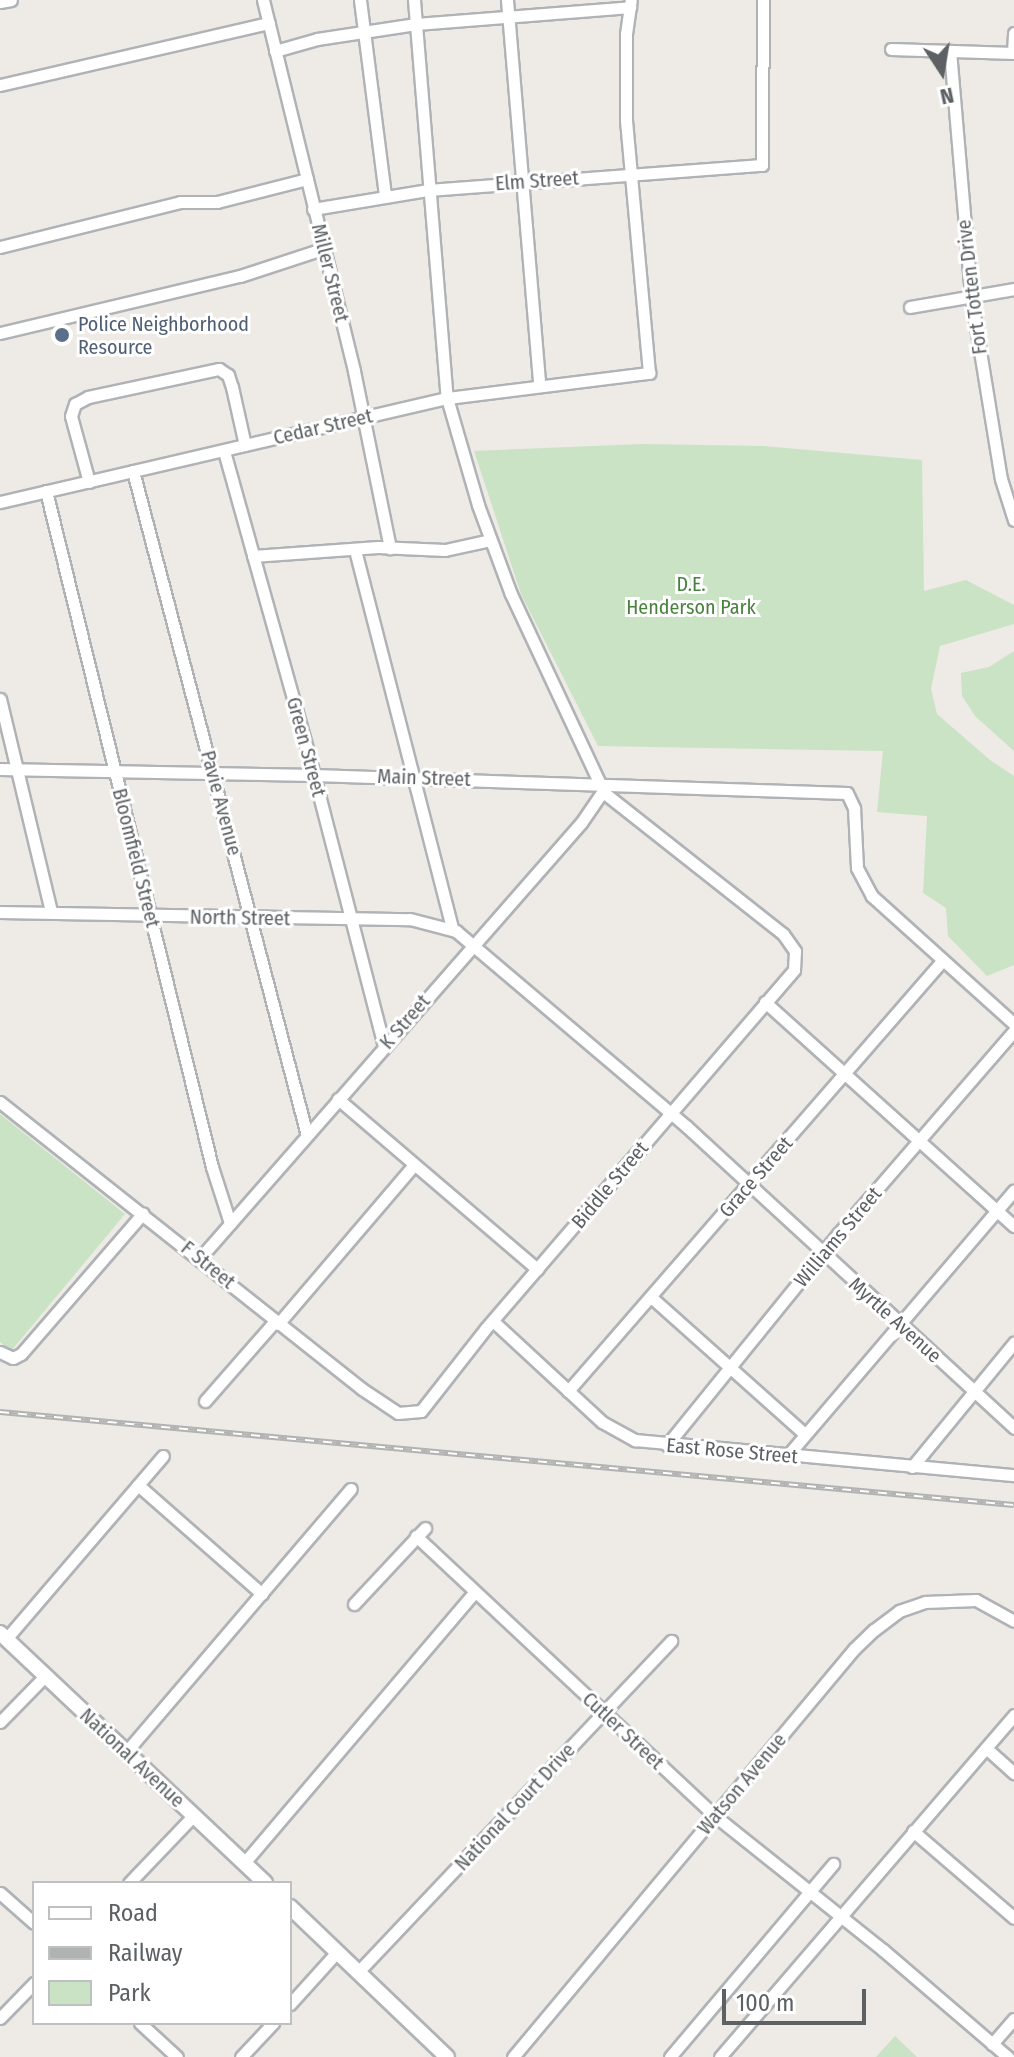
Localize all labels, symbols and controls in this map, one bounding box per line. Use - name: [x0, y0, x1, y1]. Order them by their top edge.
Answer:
- north arrow: [902, 32, 982, 112]
- text: N: [938, 81, 956, 111]
- street label: Elm Street: [494, 166, 580, 196]
- street label: Fort Totten Drive: [952, 218, 992, 356]
- street label: Miller Street: [306, 221, 354, 325]
- place label: Police Neighborhood Resource: [78, 312, 249, 359]
- marker: Police Neighborhood Resource: [53, 326, 71, 344]
- street label: Cedar Street: [271, 404, 375, 450]
- park label: D.E. Henderson Park: [626, 572, 756, 619]
- street label: Green Street: [281, 695, 331, 799]
- street label: Pavie Avenue: [195, 748, 247, 858]
- street label: Main Street: [377, 764, 471, 792]
- street label: Bloomfield Street: [107, 786, 165, 930]
- street label: North Street: [189, 905, 291, 931]
- street label: K Street: [375, 990, 435, 1054]
- street label: Grace Street: [714, 1132, 798, 1222]
- street label: Biddle Street: [567, 1137, 653, 1233]
- street label: Williams Street: [789, 1182, 887, 1292]
- street label: F Street: [176, 1236, 240, 1294]
- street label: Myrtle Avenue: [844, 1272, 946, 1368]
- street label: East Rose Street: [665, 1433, 799, 1469]
- street label: Cutler Street: [577, 1687, 669, 1775]
- street label: National Avenue: [75, 1703, 189, 1813]
- street label: Watson Avenue: [693, 1728, 791, 1840]
- street label: National Court Drive: [450, 1738, 580, 1876]
- legend: [32, 1881, 292, 2025]
- text: Road: [108, 1899, 158, 1927]
- text: Railway: [108, 1939, 183, 1967]
- scale bar: [726, 1973, 870, 2023]
- text: Park: [108, 1979, 151, 2007]
- text: 100 m: [736, 1989, 794, 2017]

